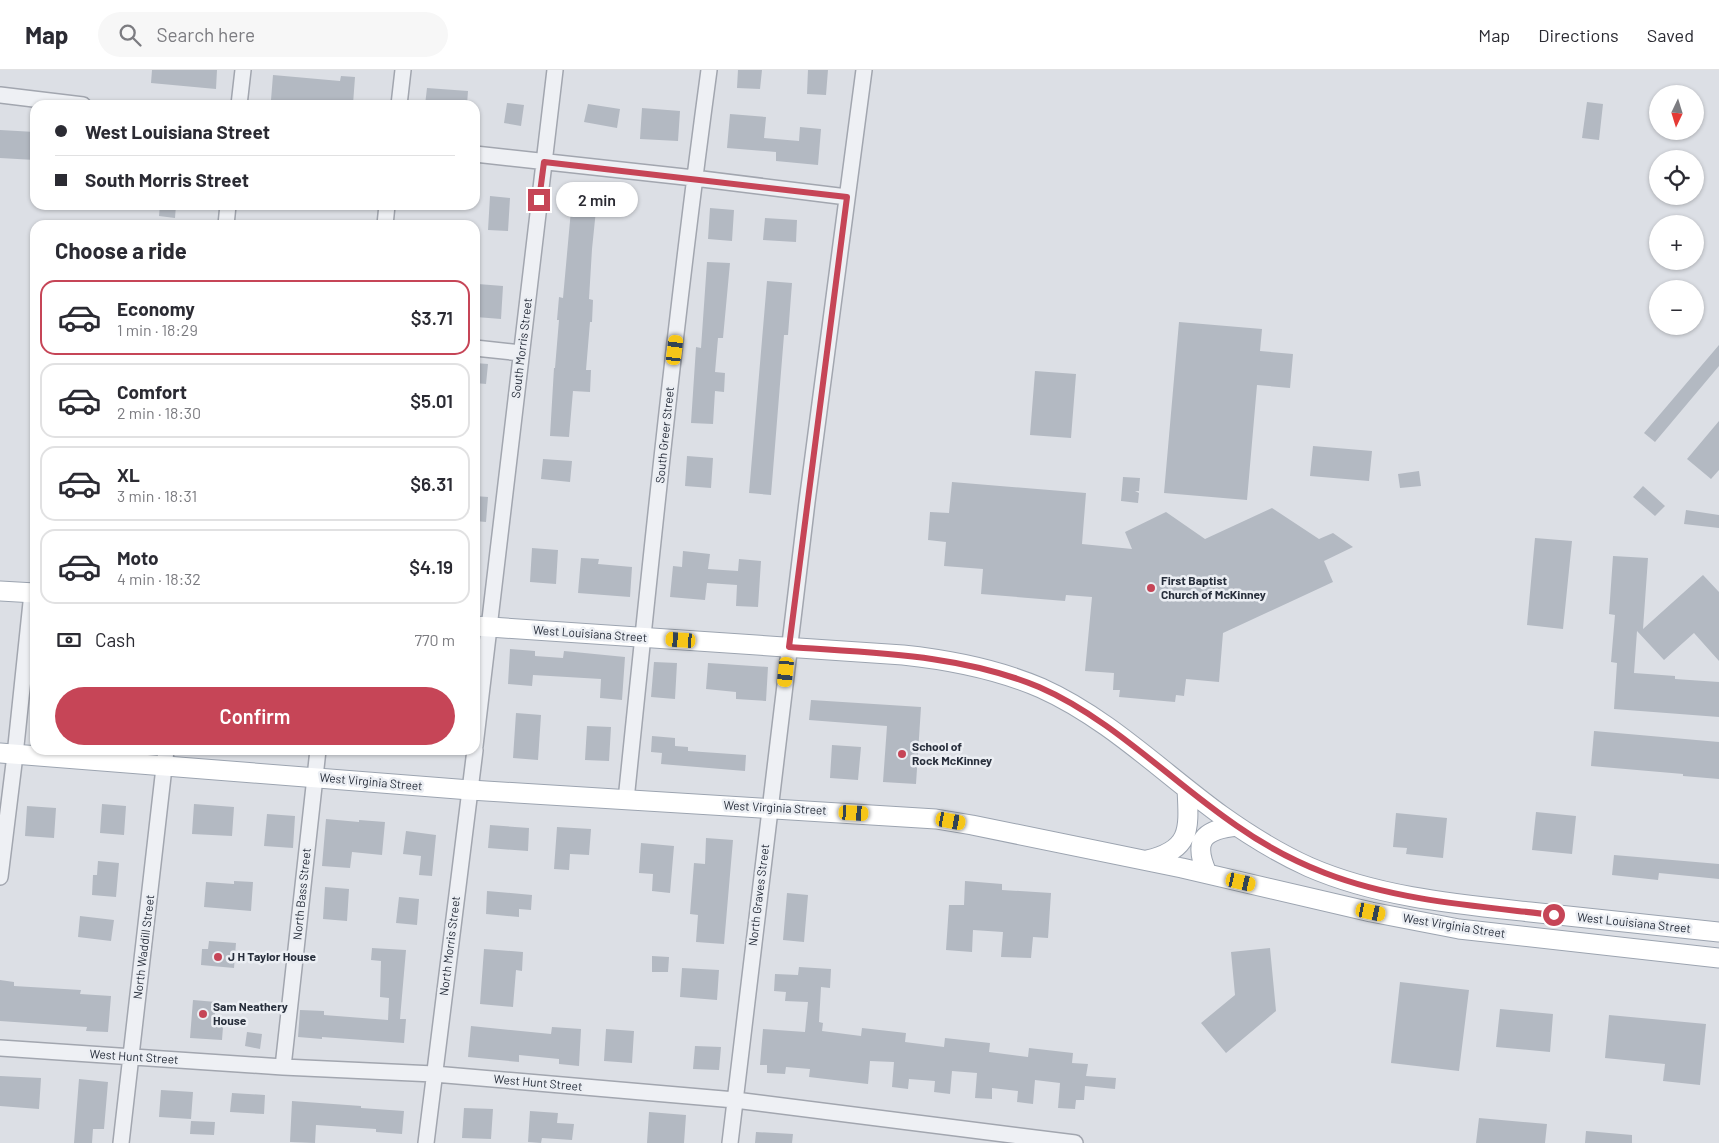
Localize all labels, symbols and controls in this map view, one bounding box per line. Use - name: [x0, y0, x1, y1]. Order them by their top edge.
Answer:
- search box: [98, 12, 448, 57]
- text: Map: [25, 20, 68, 49]
- icon: search: [116, 21, 144, 49]
- text: Search here: [156, 23, 255, 46]
- text: Map: [1478, 24, 1510, 46]
- text: Directions: [1538, 24, 1619, 46]
- text: Saved: [1647, 24, 1694, 46]
- north arrow: [1649, 85, 1704, 140]
- map controls: [1649, 85, 1704, 335]
- text: West Louisiana Street: [85, 120, 270, 143]
- button: locate: [1649, 150, 1704, 205]
- text: South Morris Street: [85, 168, 249, 191]
- callout: 2 min: [556, 182, 639, 218]
- route end: [528, 189, 550, 211]
- text: 2 min: [578, 190, 616, 209]
- button: +: [1649, 215, 1704, 270]
- text: Choose a ride: [55, 237, 187, 263]
- button: −: [1649, 280, 1704, 335]
- icon: car: [57, 295, 102, 340]
- text: Economy: [117, 297, 195, 320]
- street label: South Morris Street: [508, 297, 534, 399]
- text: $3.71: [411, 306, 453, 329]
- text: 1 min · 18:29: [117, 320, 198, 339]
- car: [665, 334, 684, 366]
- icon: car: [57, 378, 102, 423]
- text: Comfort: [117, 380, 187, 403]
- street label: South Greer Street: [652, 386, 676, 484]
- text: $5.01: [410, 389, 453, 412]
- text: 2 min · 18:30: [117, 403, 201, 422]
- icon: car: [57, 461, 102, 506]
- text: XL: [117, 463, 140, 486]
- text: $6.31: [410, 472, 453, 495]
- text: 3 min · 18:31: [117, 486, 197, 505]
- icon: car: [57, 544, 102, 589]
- text: Moto: [117, 546, 159, 569]
- text: $4.19: [409, 555, 453, 578]
- text: 4 min · 18:32: [117, 569, 201, 588]
- place label: First Baptist Church of McKinney: [1161, 573, 1266, 601]
- marker: First Baptist Church of McKinney: [1145, 582, 1157, 594]
- street label: West Louisiana Street: [533, 622, 648, 644]
- icon: cash: [55, 626, 83, 654]
- text: Cash: [95, 628, 136, 651]
- text: 770 m: [414, 630, 455, 649]
- car: [665, 631, 696, 649]
- car: [776, 656, 795, 688]
- button: Confirm: [55, 687, 455, 745]
- place label: School of Rock McKinney: [912, 739, 992, 767]
- marker: School of Rock McKinney: [896, 748, 908, 760]
- street label: West Virginia Street: [319, 770, 423, 792]
- street label: West Virginia Street: [723, 797, 827, 817]
- car: [838, 805, 869, 821]
- car: [934, 811, 967, 831]
- street label: North Graves Street: [745, 843, 771, 947]
- street label: North Bass Street: [289, 847, 313, 941]
- car: [1224, 871, 1257, 893]
- street label: North Waddill Street: [130, 894, 156, 1000]
- street label: North Morris Street: [436, 895, 462, 996]
- car: [1354, 902, 1387, 922]
- route start: [1543, 904, 1565, 926]
- street label: West Louisiana Street: [1577, 909, 1692, 935]
- street label: West Virginia Street: [1402, 910, 1506, 940]
- place label: J H Taylor House: [228, 949, 317, 963]
- marker: J H Taylor House: [212, 951, 224, 963]
- place label: Sam Neathery House: [213, 999, 288, 1027]
- marker: Sam Neathery House: [197, 1008, 209, 1020]
- street label: West Hunt Street: [89, 1046, 179, 1066]
- street label: West Hunt Street: [493, 1071, 583, 1093]

